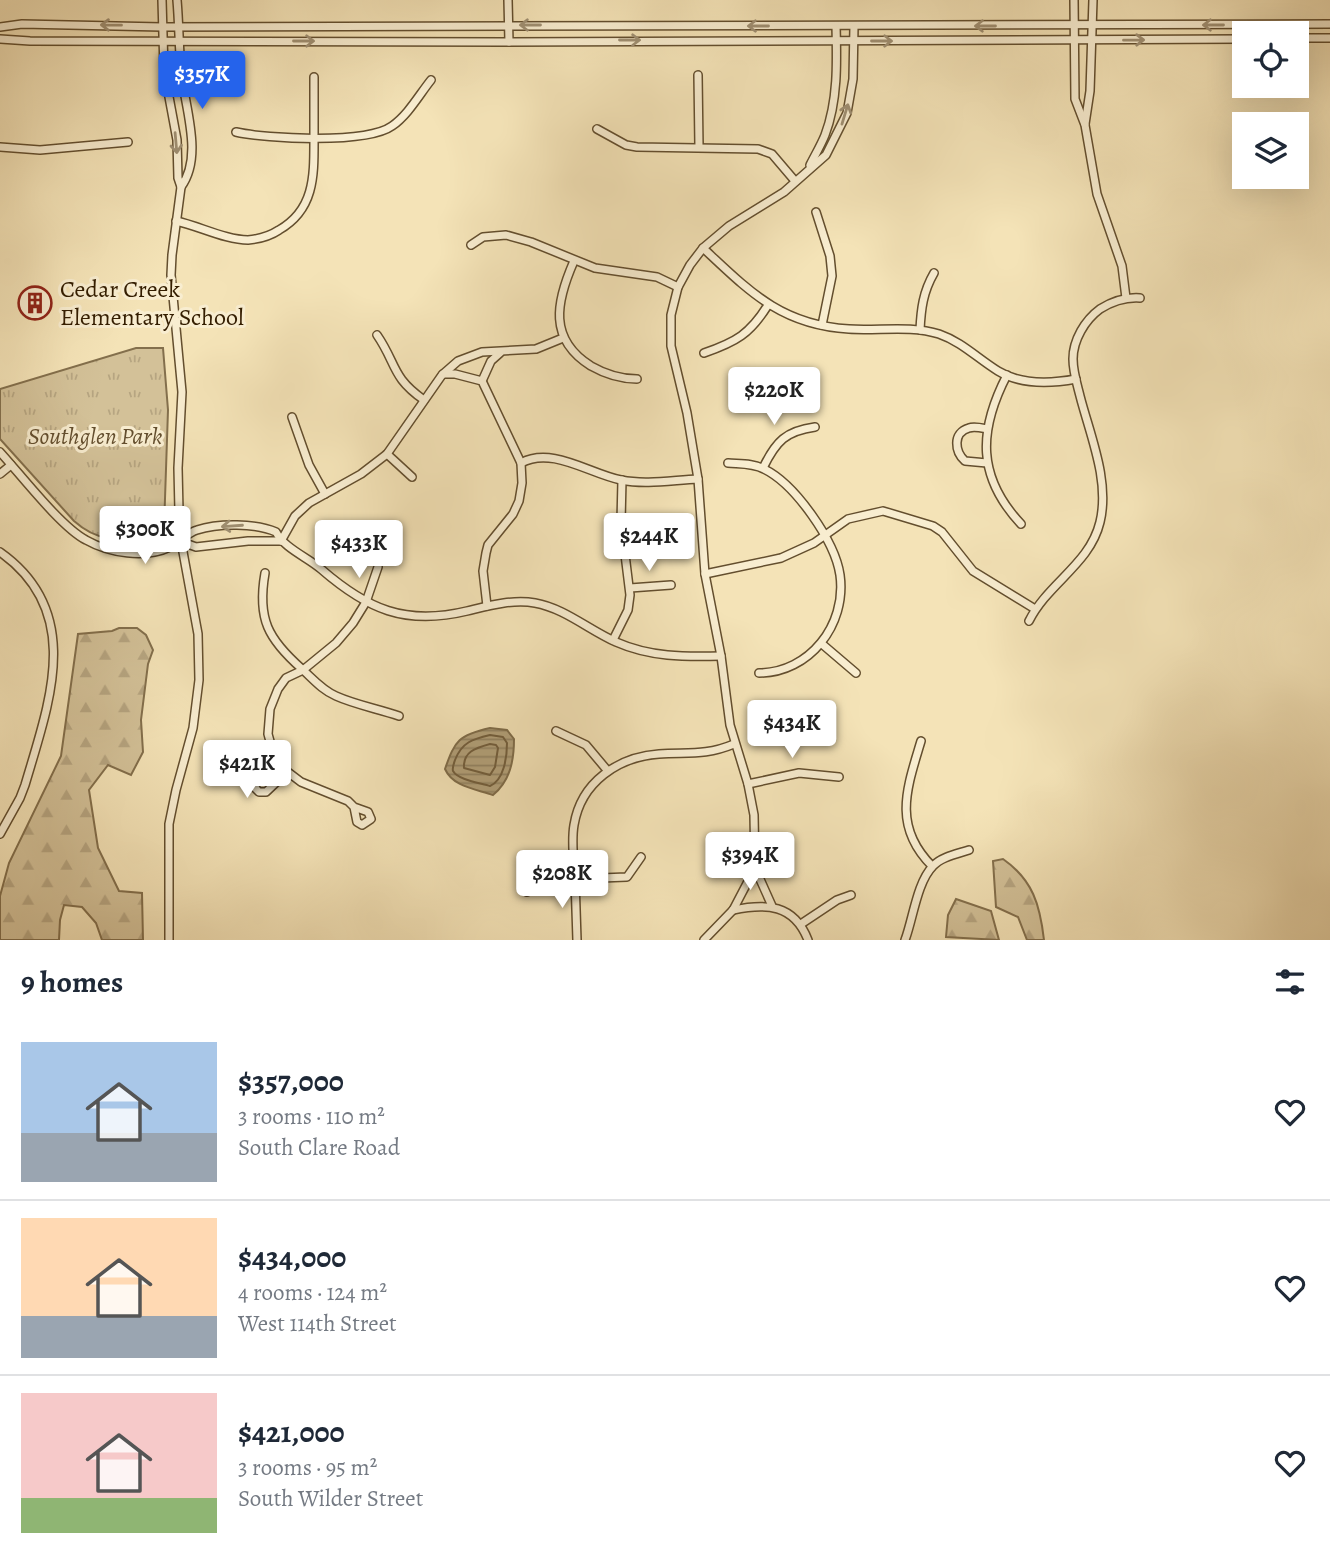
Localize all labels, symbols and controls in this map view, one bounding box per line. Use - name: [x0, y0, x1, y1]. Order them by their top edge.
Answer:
- one-way arrow: [519, 18, 542, 32]
- one-way arrow: [1202, 18, 1225, 32]
- one-way arrow: [100, 19, 123, 32]
- one-way arrow: [747, 19, 770, 33]
- one-way arrow: [974, 19, 997, 32]
- map controls: [1232, 21, 1309, 189]
- button: locate: [1232, 21, 1309, 98]
- one-way arrow: [618, 33, 641, 47]
- one-way arrow: [1122, 33, 1145, 47]
- one-way arrow: [293, 34, 316, 48]
- one-way arrow: [870, 34, 893, 48]
- pin: $357K: [153, 52, 251, 111]
- text: $357K: [174, 58, 230, 89]
- one-way arrow: [840, 103, 853, 125]
- button: layers: [1232, 112, 1309, 189]
- one-way arrow: [170, 131, 183, 154]
- place label: Cedar Creek Elementary School: [60, 273, 244, 333]
- building icon: Cedar Creek Elementary School: [16, 284, 54, 322]
- pin: $220K: [725, 368, 823, 427]
- text: $220K: [744, 374, 804, 405]
- park label: Southglen Park: [28, 420, 163, 452]
- pin: $300K: [96, 506, 194, 566]
- text: $300K: [116, 513, 174, 544]
- pin: $244K: [600, 514, 698, 573]
- one-way arrow: [222, 520, 244, 533]
- pin: $433K: [310, 520, 408, 580]
- text: $244K: [620, 520, 678, 551]
- text: $433K: [331, 527, 387, 558]
- pin: $434K: [743, 700, 841, 760]
- text: $434K: [763, 707, 821, 738]
- pin: $421K: [198, 740, 296, 800]
- text: $421K: [219, 747, 275, 778]
- pin: $394K: [701, 832, 799, 892]
- text: $394K: [721, 839, 779, 870]
- pin: $208K: [513, 850, 611, 910]
- text: $208K: [532, 857, 592, 888]
- text: 9 homes: [21, 962, 123, 1002]
- icon: filters: [1271, 963, 1309, 1001]
- text: $357,000: [238, 1061, 344, 1101]
- icon: home: [77, 1070, 161, 1154]
- icon: heart: [1271, 1093, 1309, 1131]
- text: 3 rooms · 110 m²: [238, 1101, 385, 1132]
- text: South Clare Road: [238, 1132, 400, 1163]
- text: $434,000: [238, 1237, 346, 1277]
- icon: home: [77, 1246, 161, 1330]
- icon: heart: [1271, 1269, 1309, 1307]
- text: 4 rooms · 124 m²: [238, 1277, 387, 1308]
- text: West 114th Street: [238, 1308, 397, 1339]
- text: $421,000: [238, 1412, 345, 1452]
- icon: home: [77, 1421, 161, 1505]
- icon: heart: [1271, 1444, 1309, 1482]
- text: 3 rooms · 95 m²: [238, 1452, 377, 1483]
- text: South Wilder Street: [238, 1483, 423, 1514]

